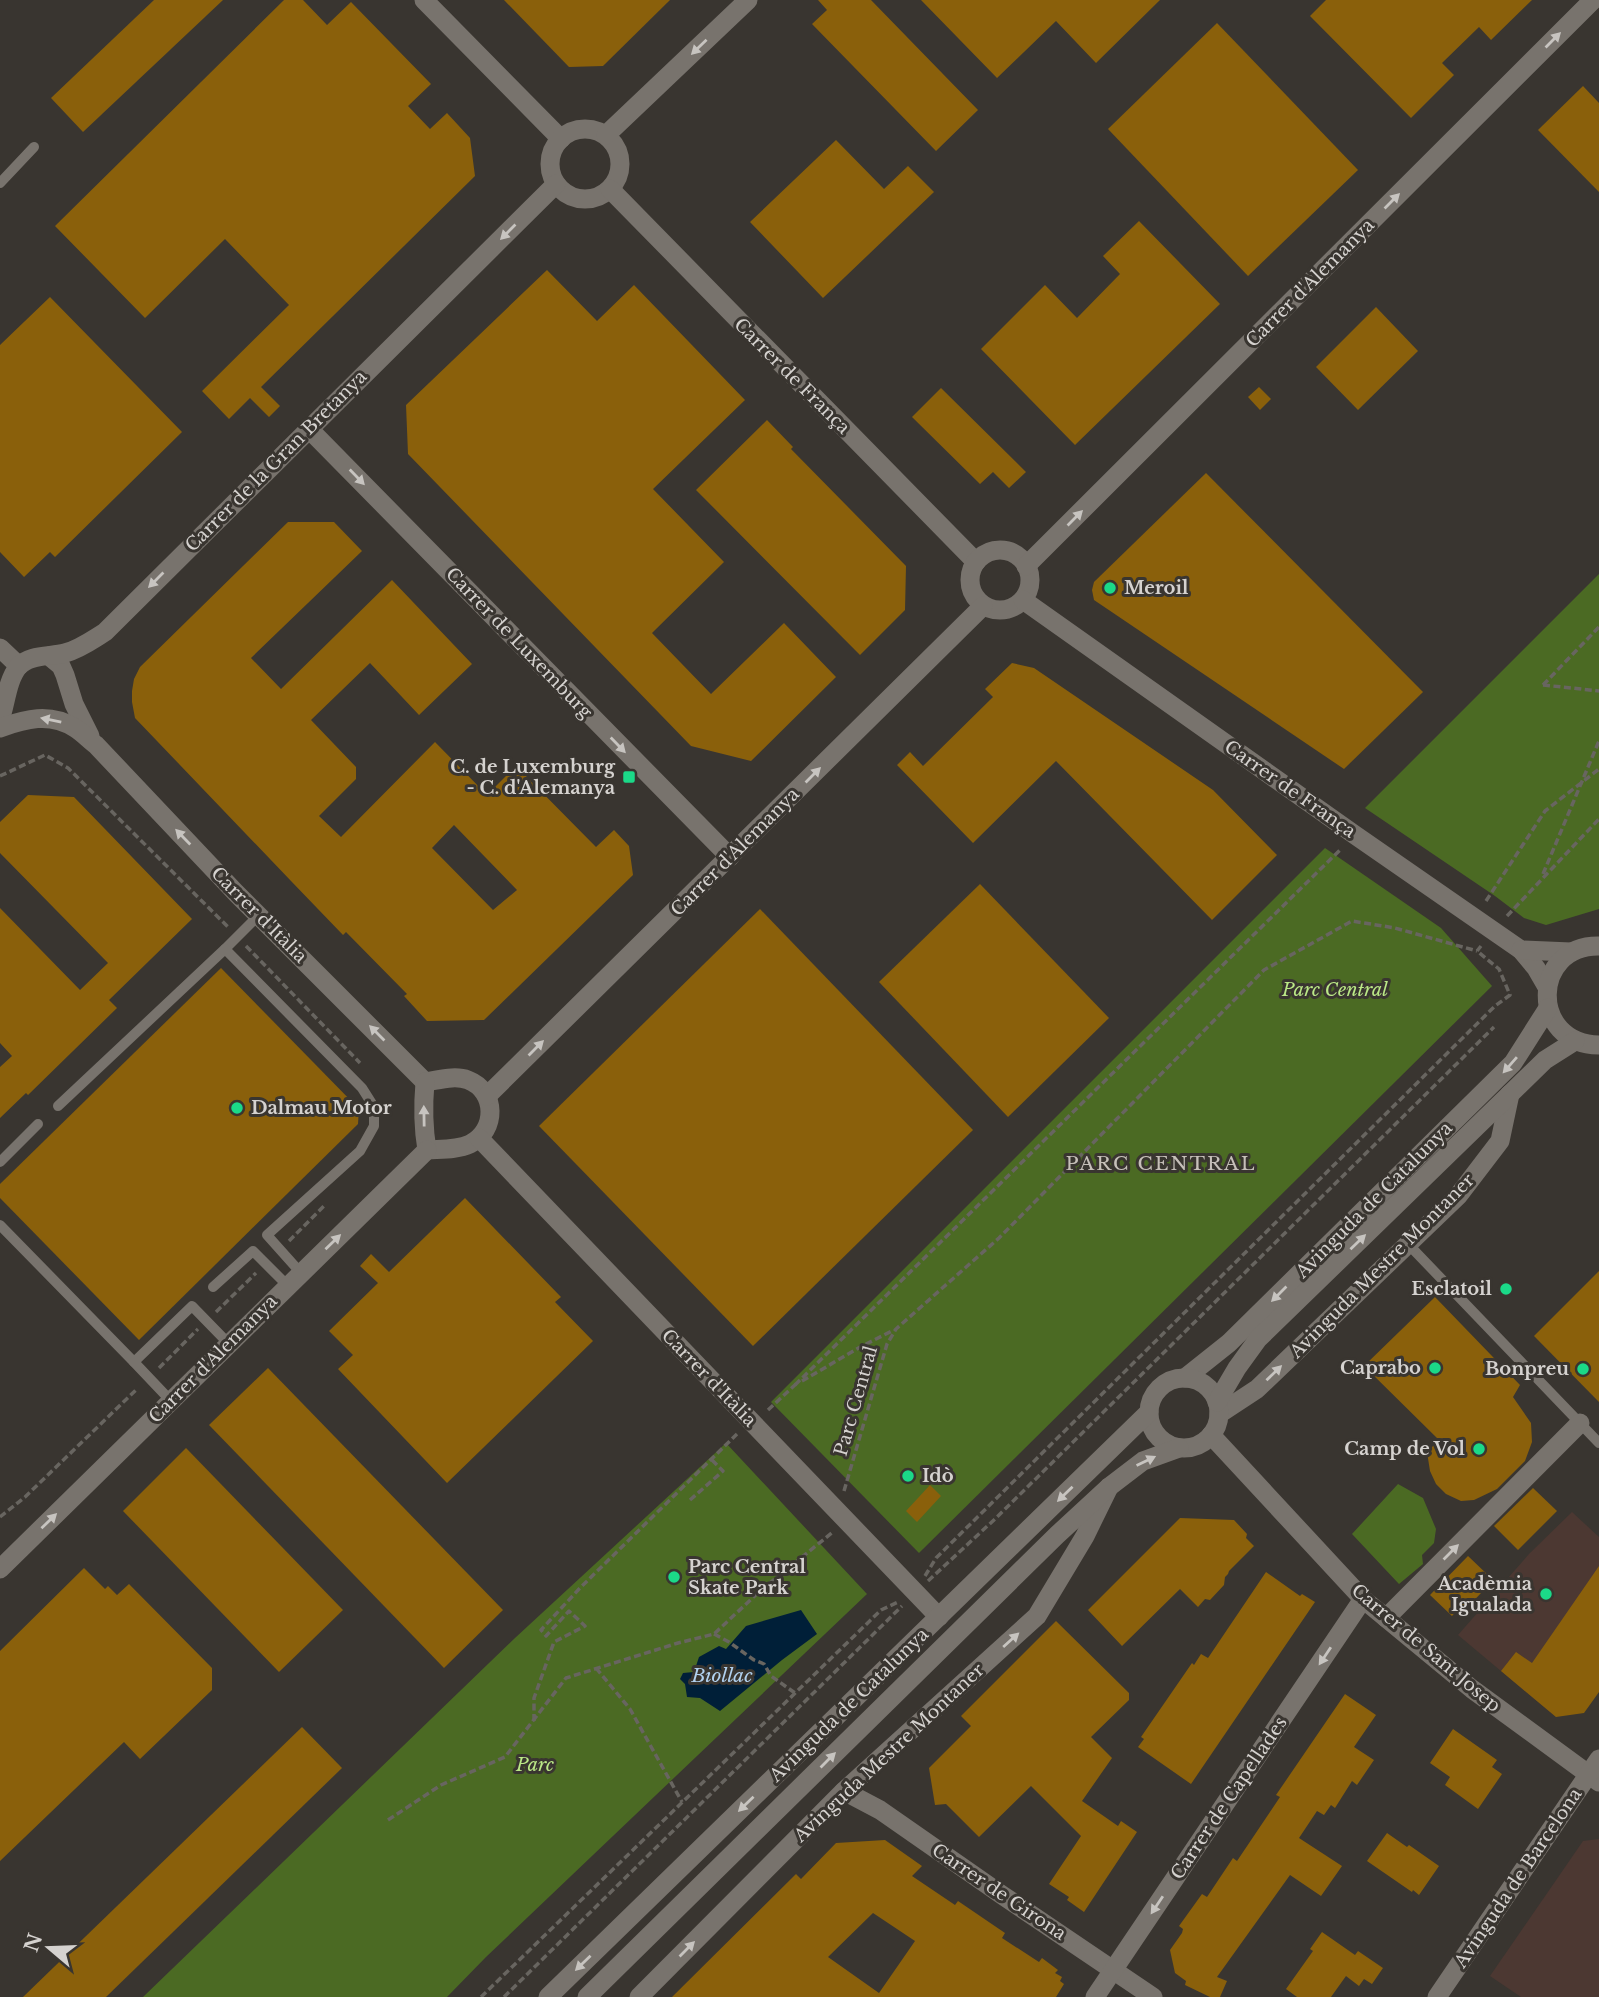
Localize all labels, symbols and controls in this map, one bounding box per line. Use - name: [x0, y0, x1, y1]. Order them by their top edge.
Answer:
- one-way arrow: [1544, 32, 1561, 49]
- one-way arrow: [691, 39, 708, 55]
- one-way arrow: [1383, 193, 1400, 210]
- street label: Carrer d'Alemanya: [1241, 214, 1379, 352]
- one-way arrow: [500, 224, 516, 240]
- street label: Carrer de França: [729, 313, 855, 439]
- street label: Carrer de la Gran Bretanya: [181, 366, 371, 556]
- one-way arrow: [348, 469, 365, 486]
- one-way arrow: [1066, 509, 1083, 526]
- street label: Carrer de Luxemburg: [441, 563, 597, 723]
- one-way arrow: [148, 572, 165, 588]
- place label: Meroil: [1124, 577, 1189, 599]
- marker: Meroil: [1102, 580, 1118, 596]
- one-way arrow: [40, 715, 62, 726]
- one-way arrow: [610, 736, 626, 753]
- street label: Carrer de França: [1220, 736, 1360, 843]
- place label: C. de Luxemburg - C. d'Alemanya: [450, 756, 616, 799]
- one-way arrow: [804, 767, 821, 783]
- marker: C. de Luxemburg - C. d'Alemanya: [621, 769, 637, 785]
- street label: Carrer d'Alemanya: [666, 783, 804, 921]
- one-way arrow: [174, 828, 191, 845]
- street label: Carrer d'Itàlia: [206, 862, 312, 968]
- park label: Parc Central: [1281, 979, 1388, 1001]
- one-way arrow: [369, 1026, 386, 1042]
- one-way arrow: [527, 1040, 544, 1057]
- one-way arrow: [1502, 1056, 1518, 1074]
- place label: Dalmau Motor: [251, 1097, 392, 1119]
- marker: Dalmau Motor: [229, 1100, 245, 1116]
- one-way arrow: [418, 1104, 430, 1126]
- street label: Avinguda de Catalunya: [1290, 1117, 1457, 1284]
- district label: PARC CENTRAL: [1066, 1152, 1256, 1175]
- street label: Avinguda Mestre Montaner: [1284, 1169, 1479, 1364]
- one-way arrow: [325, 1233, 342, 1250]
- one-way arrow: [1350, 1233, 1367, 1250]
- place label: Esclatoil: [1411, 1278, 1493, 1300]
- marker: Esclatoil: [1498, 1281, 1514, 1297]
- one-way arrow: [1271, 1286, 1287, 1302]
- street label: Carrer d'Alemanya: [144, 1290, 282, 1428]
- street label: Carrer d'Itàlia: [657, 1325, 761, 1431]
- street label: Parc Central: [830, 1343, 882, 1459]
- place label: Caprabo: [1340, 1357, 1421, 1379]
- place label: Bonpreu: [1485, 1358, 1569, 1380]
- marker: Caprabo: [1427, 1360, 1443, 1376]
- marker: Bonpreu: [1575, 1361, 1591, 1377]
- one-way arrow: [1265, 1365, 1282, 1382]
- place label: Camp de Vol: [1344, 1438, 1466, 1460]
- marker: Camp de Vol: [1471, 1441, 1487, 1457]
- one-way arrow: [1136, 1455, 1156, 1466]
- place label: Idò: [922, 1465, 954, 1487]
- marker: Idò: [900, 1468, 916, 1484]
- one-way arrow: [1057, 1485, 1074, 1501]
- one-way arrow: [40, 1513, 56, 1530]
- one-way arrow: [1443, 1544, 1460, 1561]
- place label: Parc Central Skate Park: [688, 1556, 806, 1599]
- marker: Parc Central Skate Park: [666, 1569, 682, 1585]
- place label: Acadèmia Igualada: [1437, 1573, 1533, 1616]
- street label: Carrer de Sant Josep: [1347, 1579, 1505, 1717]
- marker: Acadèmia Igualada: [1538, 1586, 1554, 1602]
- street label: Avinguda de Catalunya: [764, 1623, 933, 1787]
- one-way arrow: [1002, 1632, 1019, 1648]
- one-way arrow: [1318, 1647, 1332, 1665]
- street label: Avinguda Mestre Montaner: [789, 1659, 989, 1848]
- water label: Biollac: [690, 1664, 753, 1687]
- street label: Carrer de Capellades: [1166, 1712, 1292, 1884]
- one-way arrow: [819, 1753, 836, 1769]
- park label: Parc: [515, 1754, 554, 1776]
- street label: Avinguda de Barcelona: [1449, 1784, 1586, 1973]
- one-way arrow: [738, 1796, 755, 1812]
- street label: Carrer de Girona: [928, 1839, 1070, 1945]
- one-way arrow: [1150, 1895, 1163, 1915]
- north arrow: [14, 1913, 84, 1983]
- text: N: [20, 1930, 47, 1955]
- one-way arrow: [678, 1940, 695, 1957]
- one-way arrow: [575, 1954, 592, 1970]

